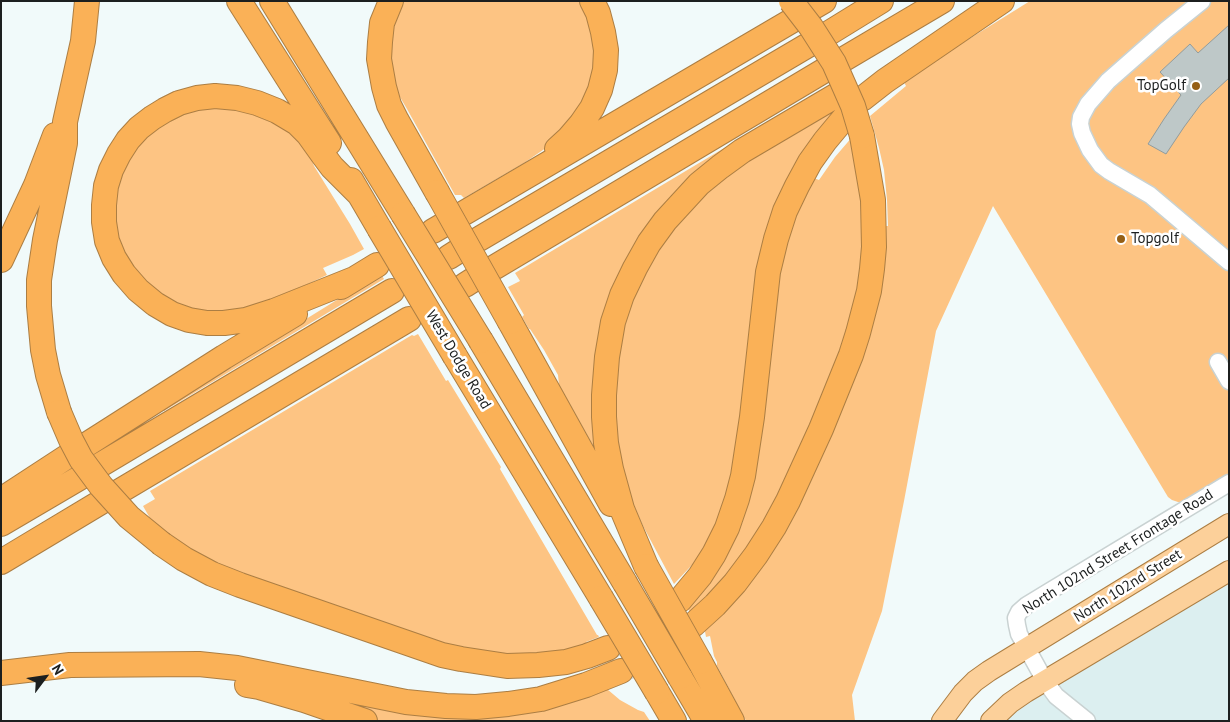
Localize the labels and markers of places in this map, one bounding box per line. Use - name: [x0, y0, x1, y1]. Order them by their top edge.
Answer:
- place label: TopGolf: [1137, 77, 1186, 95]
- marker: TopGolf: [1190, 80, 1202, 92]
- place label: Topgolf: [1131, 230, 1179, 248]
- marker: Topgolf: [1115, 233, 1127, 245]

